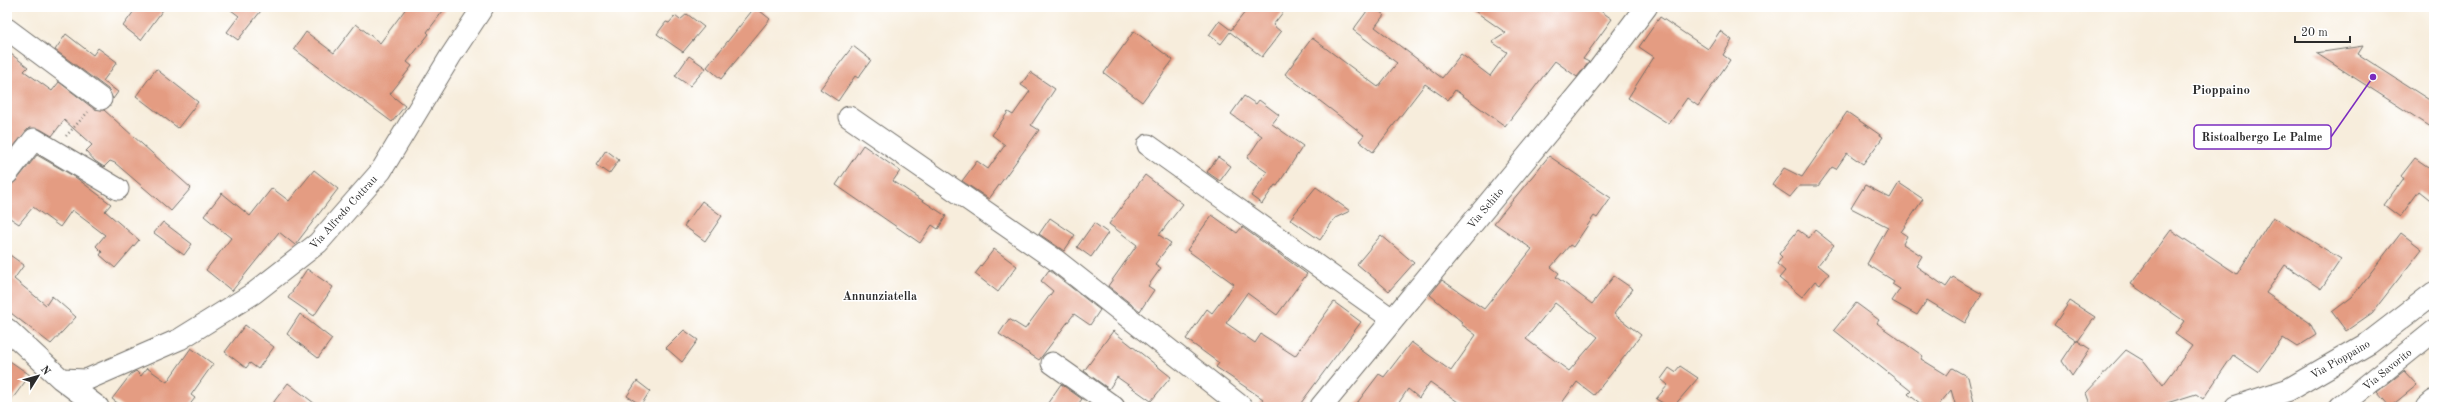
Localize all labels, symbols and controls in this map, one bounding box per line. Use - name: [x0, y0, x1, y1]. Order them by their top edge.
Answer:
- scale bar: [2295, 18, 2350, 44]
- text: 20 m: [2301, 27, 2328, 39]
- district label: Pioppaino: [2192, 84, 2250, 97]
- callout: Ristoalbergo Le Palme: [2194, 125, 2331, 149]
- text: Ristoalbergo Le Palme: [2202, 132, 2323, 144]
- street label: Via Alfredo Cottrau: [308, 174, 380, 252]
- street label: Via Schito: [1466, 187, 1506, 231]
- district label: Annunziatella: [843, 291, 917, 303]
- street label: Via Pioppaino: [2309, 339, 2372, 382]
- street label: Via Savorito: [2362, 347, 2414, 393]
- north arrow: [18, 356, 58, 396]
- text: N: [38, 364, 52, 378]

